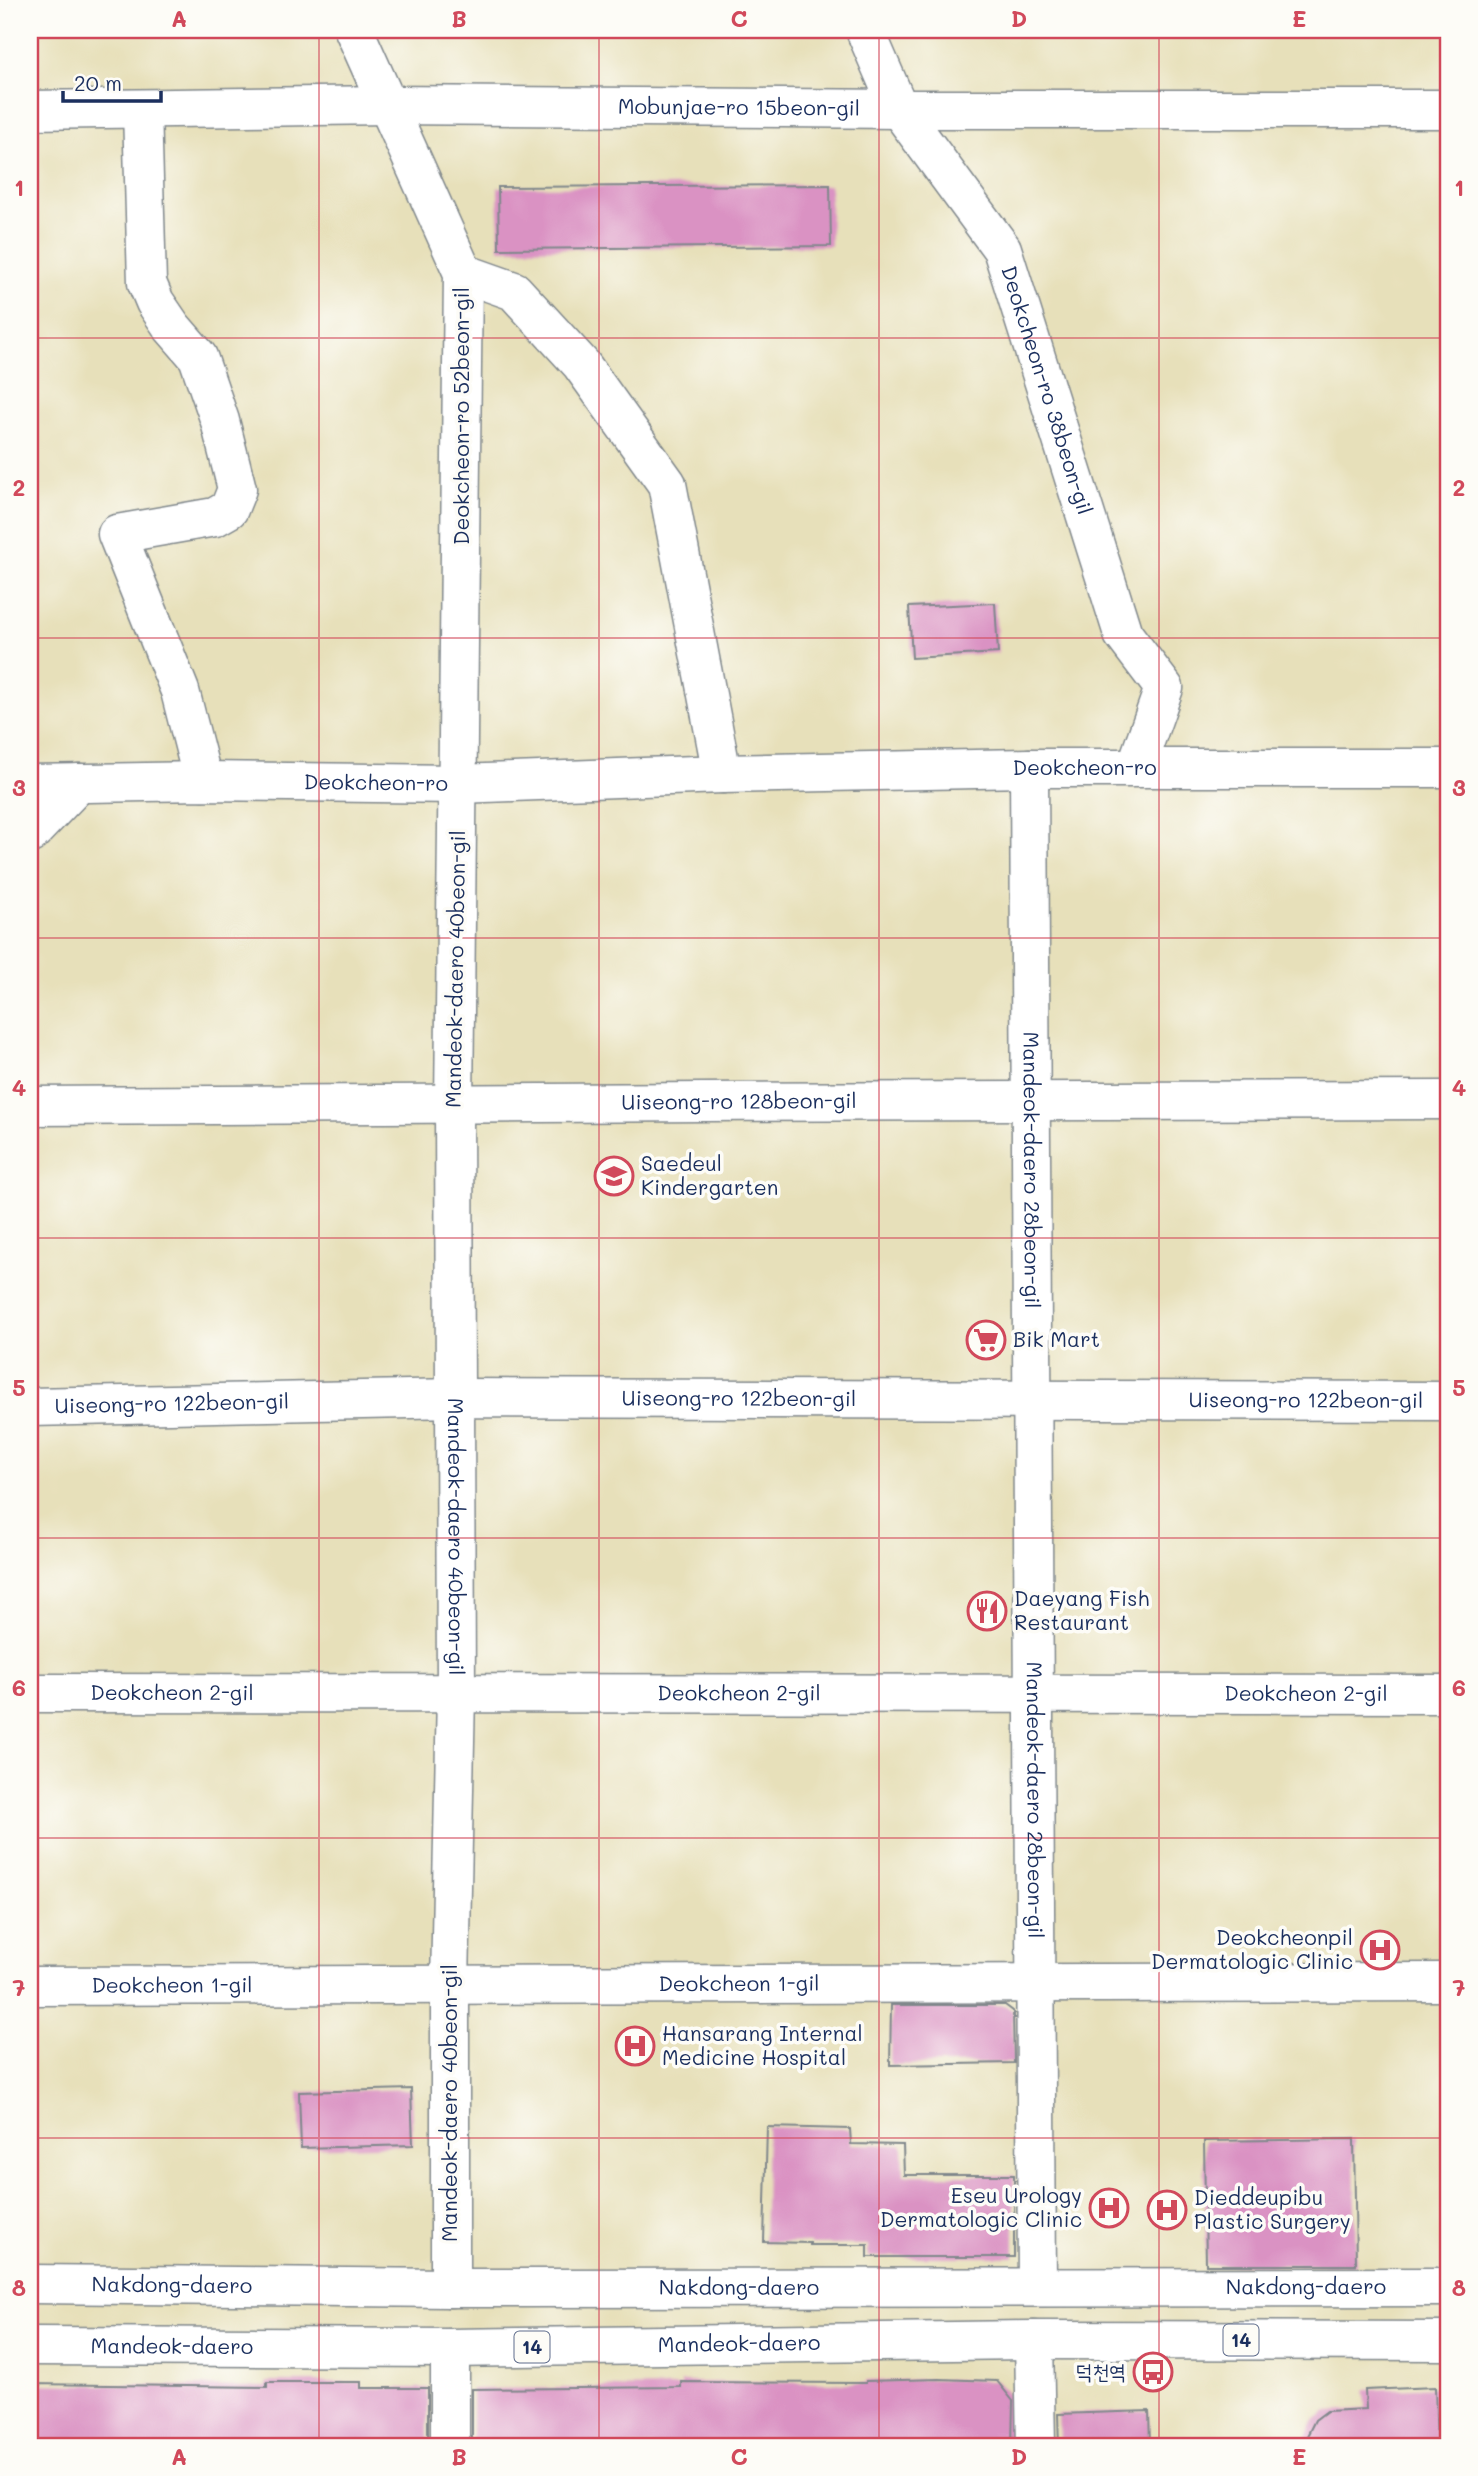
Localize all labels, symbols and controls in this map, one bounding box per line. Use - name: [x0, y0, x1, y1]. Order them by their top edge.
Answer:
- text: A: [171, 3, 187, 33]
- text: B: [451, 3, 467, 33]
- text: C: [730, 3, 748, 33]
- text: D: [1011, 3, 1027, 33]
- text: E: [1292, 3, 1306, 33]
- scale bar: [63, 60, 161, 104]
- text: 20 m: [74, 69, 122, 96]
- street label: Mobunjae-ro 15beon-gil: [618, 92, 860, 121]
- text: 1: [14, 172, 24, 202]
- text: 1: [1454, 172, 1464, 202]
- street label: Deokcheon-ro 38beon-gil: [996, 262, 1100, 518]
- street label: Deokcheon-ro 52beon-gil: [447, 287, 474, 545]
- text: 2: [13, 472, 25, 502]
- text: 2: [1453, 472, 1465, 502]
- street label: Deokcheon-ro: [1012, 753, 1157, 780]
- street label: Deokcheon-ro: [304, 767, 448, 796]
- text: 3: [12, 772, 26, 802]
- text: 3: [1452, 772, 1466, 802]
- street label: Mandeok-daero 40beon-gil: [439, 830, 470, 1108]
- street label: Mandeok-daero 28beon-gil: [1018, 1031, 1047, 1309]
- text: 4: [12, 1072, 26, 1102]
- text: 4: [1452, 1072, 1466, 1102]
- street label: Uiseong-ro 128beon-gil: [621, 1086, 857, 1115]
- place label: Saedeul Kindergarten: [641, 1149, 778, 1200]
- school or university icon: Saedeul Kindergarten: [593, 1155, 635, 1197]
- supermarket icon: Bik Mart: [965, 1319, 1007, 1361]
- place label: Bik Mart: [1013, 1325, 1100, 1352]
- text: 5: [12, 1372, 26, 1402]
- text: 5: [1452, 1372, 1466, 1402]
- street label: Uiseong-ro 122beon-gil: [622, 1384, 856, 1411]
- street label: Uiseong-ro 122beon-gil: [1189, 1385, 1423, 1413]
- street label: Uiseong-ro 122beon-gil: [54, 1387, 290, 1418]
- street label: Mandeok-daero 40beon-gil: [443, 1398, 471, 1676]
- place label: Daeyang Fish Restaurant: [1014, 1584, 1149, 1635]
- restaurant icon: Daeyang Fish Restaurant: [966, 1590, 1008, 1632]
- street label: Mandeok-daero 28beon-gil: [1022, 1661, 1050, 1939]
- text: 6: [12, 1672, 26, 1702]
- text: 6: [1452, 1672, 1466, 1702]
- street label: Deokcheon 2-gil: [90, 1678, 254, 1705]
- street label: Deokcheon 2-gil: [657, 1678, 821, 1706]
- street label: Deokcheon 2-gil: [1224, 1679, 1388, 1706]
- place label: Deokcheonpil Dermatologic Clinic: [1151, 1923, 1353, 1974]
- hospital icon: Deokcheonpil Dermatologic Clinic: [1359, 1929, 1401, 1971]
- street label: Mandeok-daero 40beon-gil: [435, 1964, 462, 2242]
- street label: Deokcheon 1-gil: [658, 1969, 820, 1996]
- street label: Deokcheon 1-gil: [91, 1970, 253, 1998]
- text: 7: [13, 1972, 26, 2002]
- text: 7: [1453, 1972, 1466, 2002]
- place label: Hansarang Internal Medicine Hospital: [662, 2019, 863, 2070]
- hospital icon: Hansarang Internal Medicine Hospital: [614, 2025, 656, 2067]
- place label: Eseu Urology Dermatologic Clinic: [880, 2181, 1082, 2232]
- place label: Dieddeupibu Plastic Surgery: [1194, 2183, 1351, 2234]
- hospital icon: Eseu Urology Dermatologic Clinic: [1088, 2187, 1130, 2229]
- hospital icon: Dieddeupibu Plastic Surgery: [1146, 2189, 1188, 2231]
- street label: Nakdong-daero: [92, 2270, 252, 2298]
- text: 8: [12, 2272, 26, 2302]
- street label: Nakdong-daero: [1226, 2272, 1386, 2299]
- text: 8: [1452, 2272, 1466, 2302]
- street label: Nakdong-daero: [659, 2273, 819, 2300]
- road number: 14: [1224, 2324, 1258, 2356]
- street label: Mandeok-daero: [657, 2328, 820, 2357]
- street label: Mandeok-daero: [91, 2331, 253, 2359]
- road number: 14: [514, 2332, 550, 2362]
- bus stop icon: 덕천역: [1132, 2351, 1174, 2393]
- place label: 덕천역: [1075, 2357, 1126, 2384]
- text: A: [171, 2441, 187, 2471]
- text: B: [451, 2441, 467, 2471]
- text: C: [730, 2441, 748, 2471]
- text: D: [1011, 2441, 1027, 2471]
- text: E: [1292, 2441, 1306, 2471]

